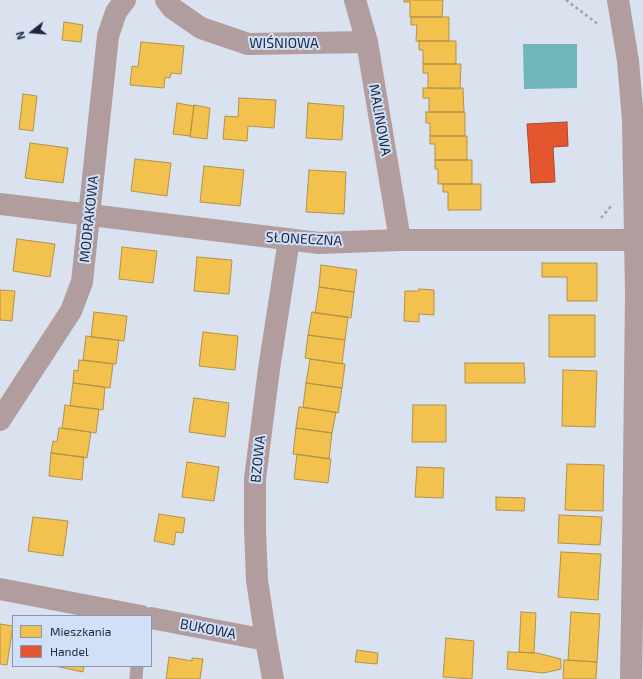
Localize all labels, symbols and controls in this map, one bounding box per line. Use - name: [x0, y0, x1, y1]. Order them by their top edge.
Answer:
- north arrow: [12, 12, 52, 52]
- text: N: [13, 30, 27, 41]
- street label: WIŚNIOWA: [249, 35, 319, 51]
- street label: MALINOWA: [365, 83, 395, 157]
- street label: MODRAKOWA: [76, 175, 102, 263]
- street label: SŁONECZNA: [265, 229, 343, 249]
- street label: BZOWA: [247, 434, 269, 484]
- legend: [12, 615, 152, 667]
- street label: BUKOWA: [178, 615, 238, 643]
- text: Mieszkania: [50, 624, 111, 638]
- text: Handel: [50, 644, 88, 658]

